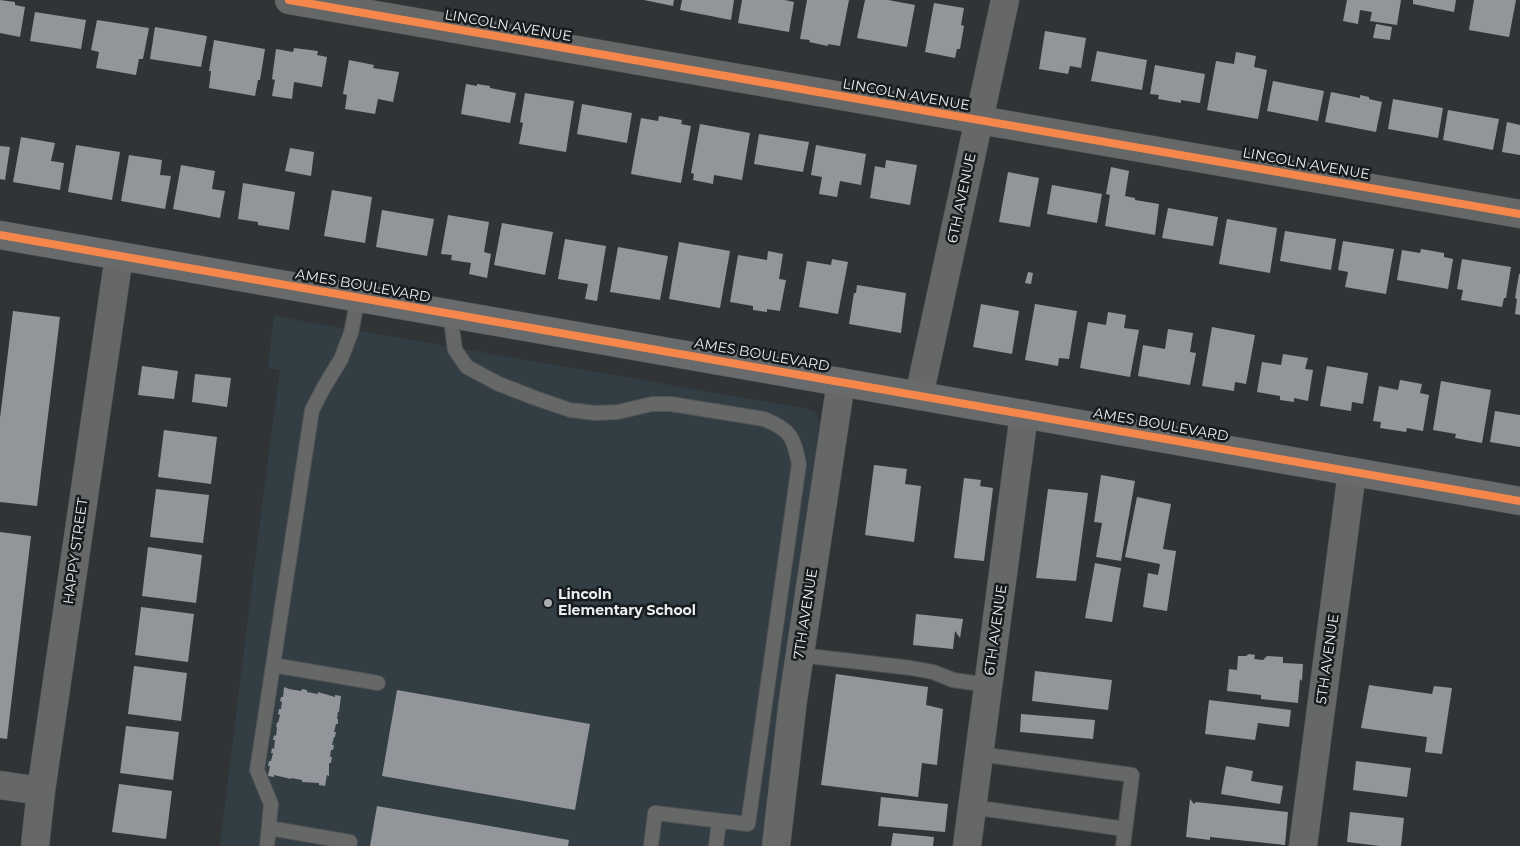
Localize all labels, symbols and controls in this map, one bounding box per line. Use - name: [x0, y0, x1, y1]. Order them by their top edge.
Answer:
- street label: LINCOLN AVENUE: [443, 7, 573, 45]
- street label: LINCOLN AVENUE: [841, 76, 971, 114]
- street label: LINCOLN AVENUE: [1241, 145, 1371, 183]
- street label: 6TH AVENUE: [944, 151, 980, 245]
- street label: AMES BOULEVARD: [294, 266, 432, 306]
- street label: AMES BOULEVARD: [693, 335, 831, 375]
- street label: AMES BOULEVARD: [1092, 405, 1230, 445]
- street label: HAPPY STREET: [60, 497, 92, 605]
- street label: 7TH AVENUE: [791, 567, 821, 661]
- street label: 6TH AVENUE: [981, 583, 1011, 677]
- place label: Lincoln Elementary School: [558, 587, 696, 620]
- marker: Lincoln Elementary School: [542, 597, 554, 609]
- street label: 5TH AVENUE: [1313, 613, 1343, 705]

